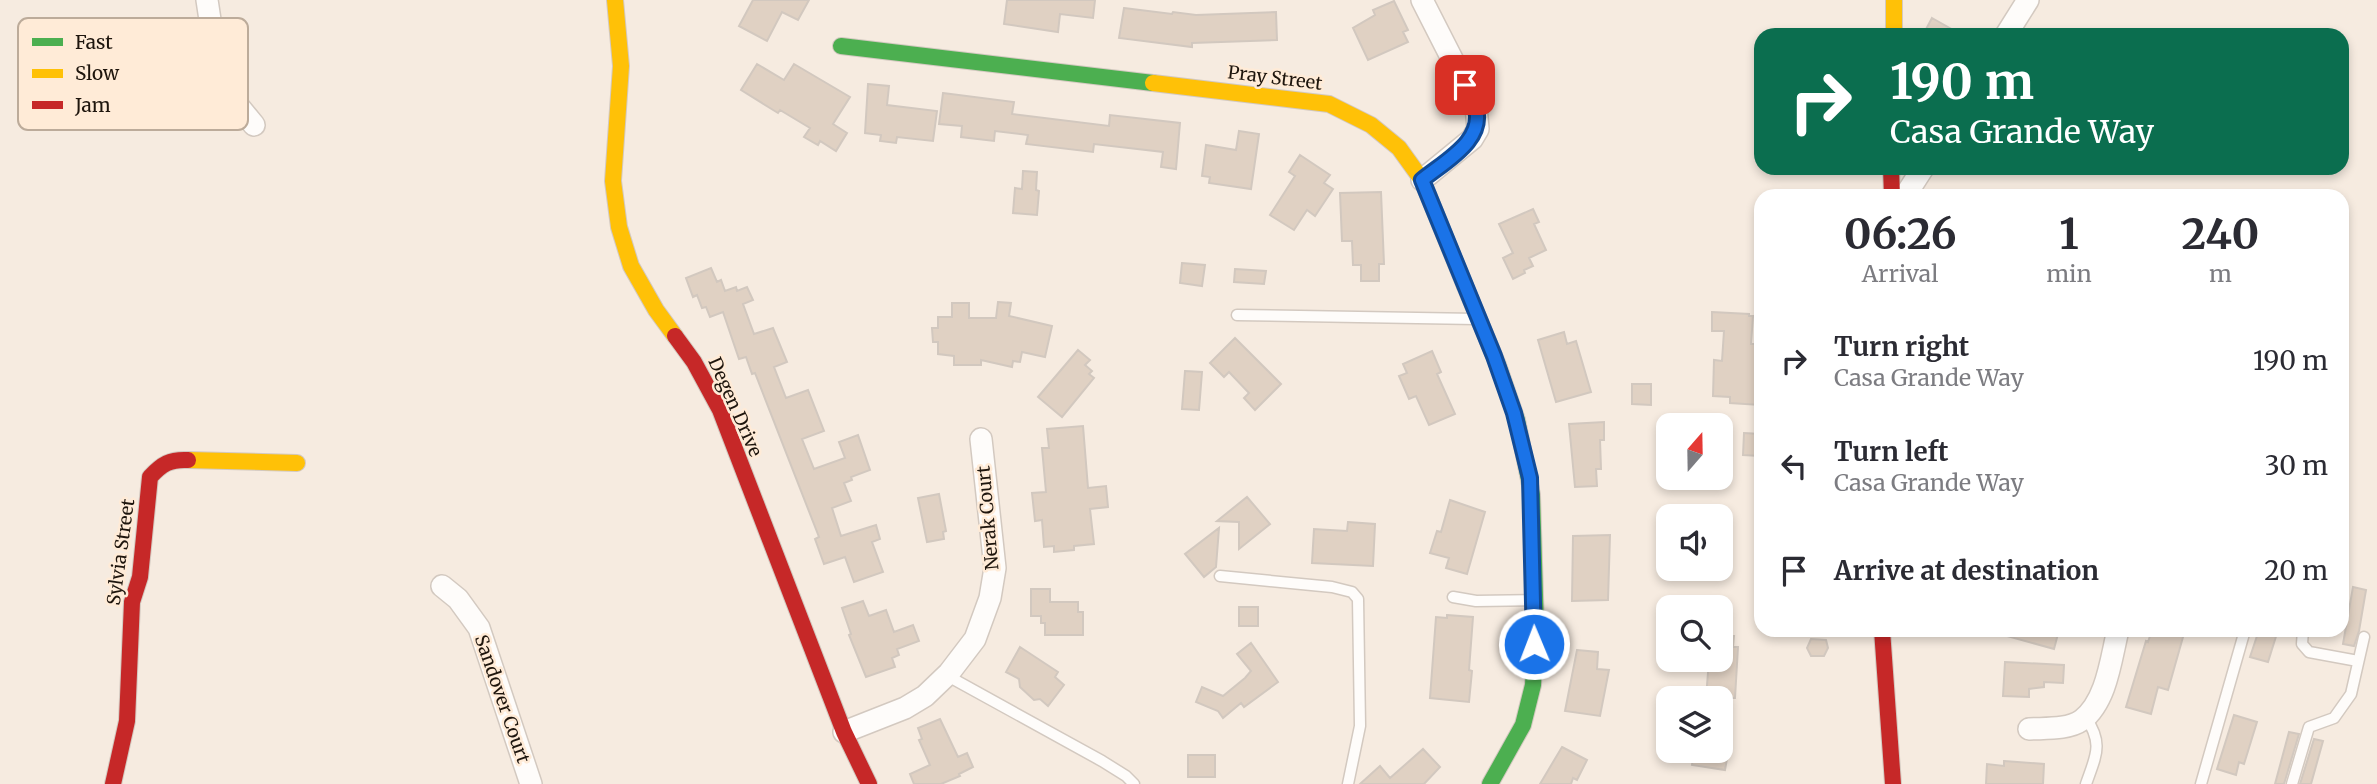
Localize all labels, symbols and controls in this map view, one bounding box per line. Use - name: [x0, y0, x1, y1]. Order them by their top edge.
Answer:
- legend: [18, 18, 248, 130]
- text: Fast: [75, 30, 113, 54]
- text: 190 m: [1890, 51, 2034, 112]
- pin: [1435, 55, 1495, 115]
- icon: right: [1775, 56, 1866, 147]
- street label: Pray Street: [1227, 60, 1324, 95]
- text: Slow: [75, 61, 120, 85]
- icon: arrive: [1446, 66, 1484, 104]
- text: Jam: [74, 93, 111, 117]
- text: Casa Grande Way: [1890, 112, 2154, 152]
- text: 06:26: [1844, 208, 1956, 260]
- text: 1: [2059, 208, 2079, 260]
- text: 240: [2181, 208, 2259, 260]
- text: Arrival: [1862, 259, 1938, 288]
- text: min: [2046, 259, 2092, 288]
- text: m: [2209, 259, 2232, 288]
- text: Turn right: [1834, 330, 1969, 363]
- icon: right: [1775, 342, 1813, 380]
- text: 190 m: [2253, 344, 2328, 377]
- street label: Degen Drive: [703, 354, 768, 460]
- text: Casa Grande Way: [1834, 363, 2024, 392]
- north arrow: [1656, 413, 1732, 490]
- map controls: [1656, 413, 1733, 763]
- text: Turn left: [1834, 435, 1948, 468]
- icon: left: [1775, 447, 1813, 485]
- text: 30 m: [2265, 449, 2328, 482]
- street label: Nerak Court: [971, 465, 1004, 571]
- text: Casa Grande Way: [1834, 468, 2024, 497]
- street label: Sylvia Street: [102, 497, 139, 607]
- button: sound: [1656, 504, 1733, 581]
- icon: arrive: [1775, 552, 1813, 590]
- text: Arrive at destination: [1834, 554, 2099, 587]
- text: 20 m: [2264, 554, 2328, 587]
- button: search: [1656, 595, 1733, 672]
- position arrow: [1497, 607, 1571, 681]
- street label: Sandover Court: [470, 632, 535, 766]
- button: layers: [1656, 686, 1733, 763]

